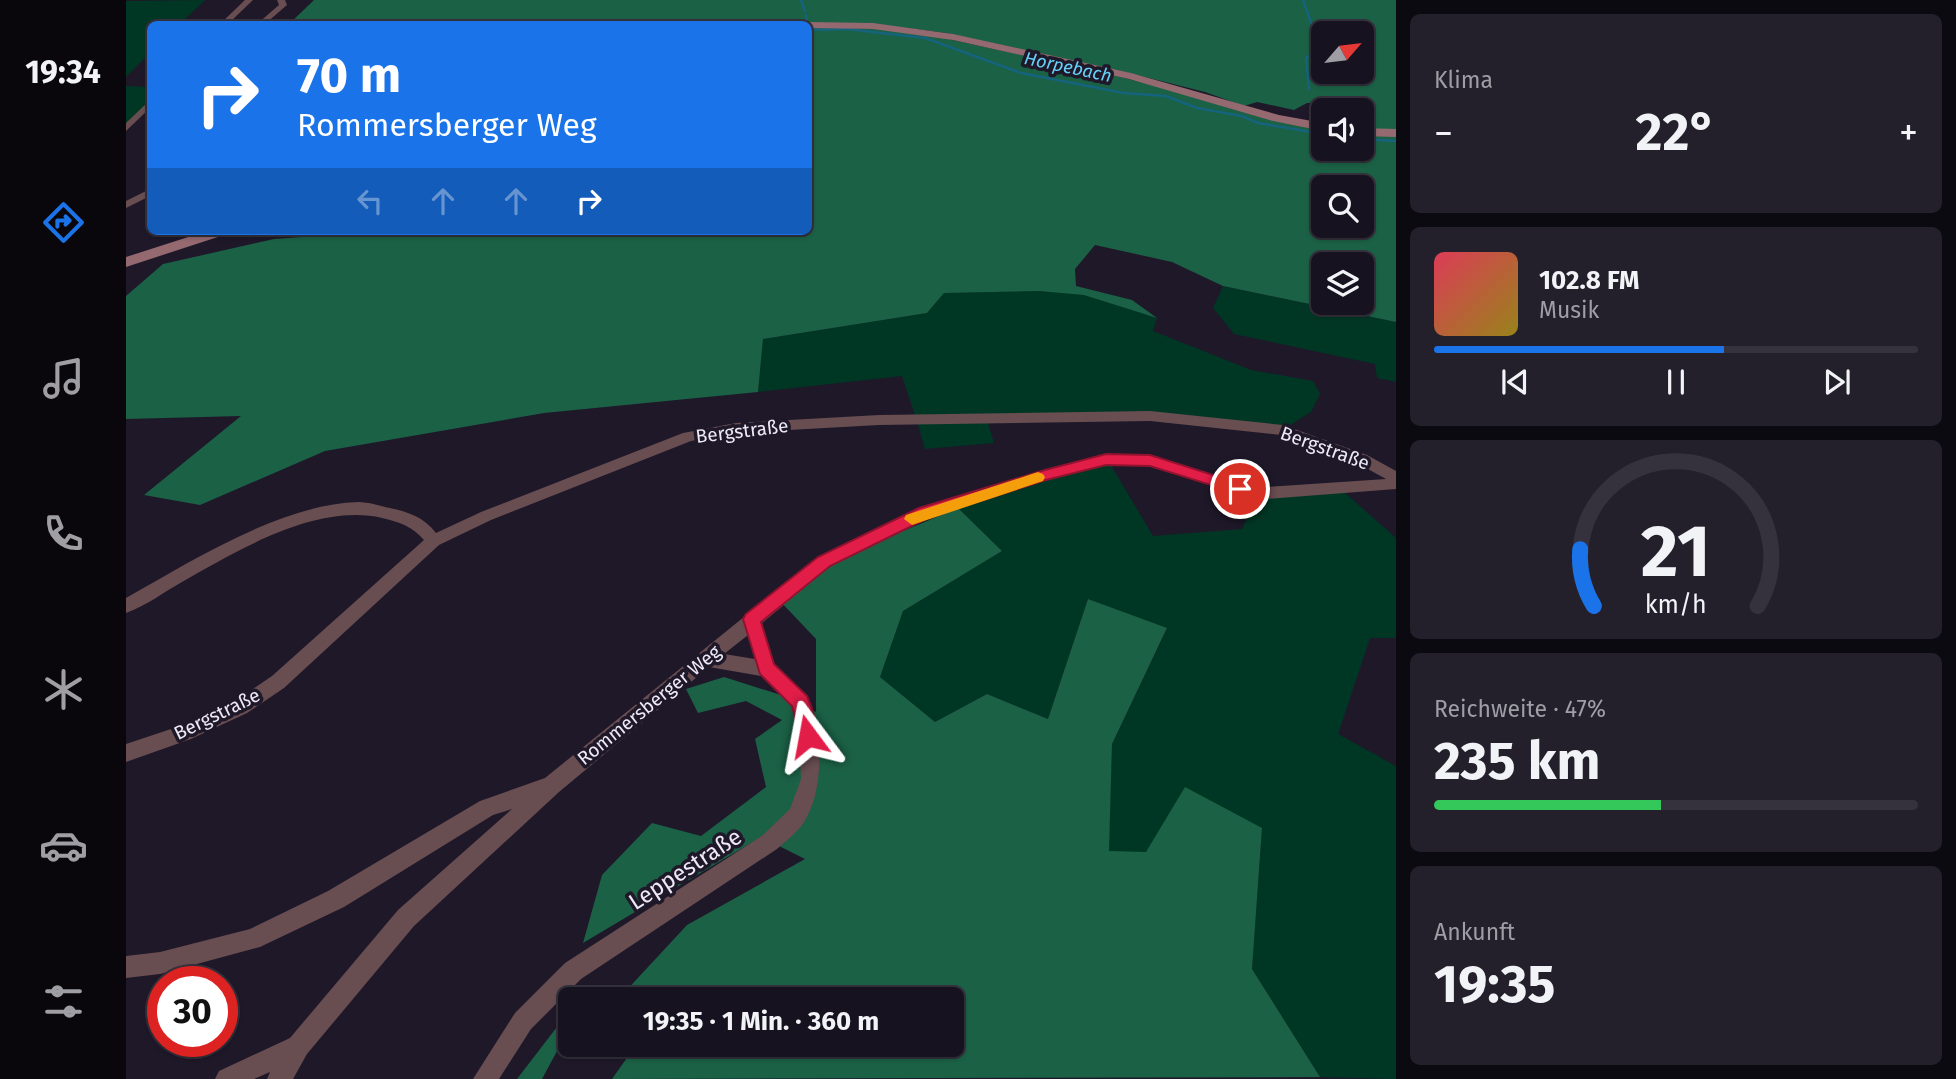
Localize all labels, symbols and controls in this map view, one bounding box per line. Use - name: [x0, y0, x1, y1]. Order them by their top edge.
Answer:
- north arrow: [1311, 21, 1374, 84]
- map controls: [1311, 21, 1374, 315]
- text: 70 m: [297, 46, 401, 105]
- water label: Horpebach: [1022, 47, 1114, 87]
- icon: right: [182, 49, 273, 140]
- text: 19:34: [25, 53, 101, 91]
- text: Klima: [1434, 66, 1493, 94]
- button: sound: [1311, 98, 1374, 161]
- text: 22°: [1636, 101, 1716, 164]
- text: Rommersberger Weg: [297, 106, 597, 144]
- text: −: [1434, 110, 1453, 156]
- text: +: [1899, 110, 1918, 156]
- button: search: [1311, 175, 1374, 238]
- icon: left: [351, 182, 389, 220]
- icon: ahead: [424, 182, 462, 220]
- icon: ahead: [497, 182, 535, 220]
- icon: right: [570, 182, 608, 220]
- icon: directions: [39, 198, 88, 247]
- button: layers: [1311, 252, 1374, 315]
- text: 102.8 FM: [1539, 265, 1639, 296]
- text: Musik: [1539, 296, 1599, 324]
- icon: music: [39, 354, 88, 403]
- icon: previous: [1496, 363, 1534, 401]
- icon: pause: [1657, 363, 1695, 401]
- icon: next: [1818, 363, 1856, 401]
- street label: Bergstraße: [694, 414, 790, 448]
- street label: Bergstraße: [1277, 421, 1373, 475]
- pin: [1210, 459, 1270, 519]
- icon: arrive: [1221, 470, 1259, 508]
- text: 21: [1641, 508, 1711, 595]
- icon: phone: [39, 509, 88, 558]
- text: km/h: [1645, 589, 1707, 619]
- street label: Rommersberger Weg: [573, 640, 725, 770]
- icon: climate: [39, 665, 88, 714]
- street label: Bergstraße: [170, 683, 264, 745]
- text: Reichweite · 47%: [1434, 695, 1606, 723]
- position arrow: [771, 699, 845, 773]
- text: 235 km: [1434, 730, 1601, 793]
- icon: car: [39, 821, 88, 870]
- street label: Leppestraße: [623, 822, 747, 916]
- text: Ankunft: [1434, 918, 1515, 946]
- text: 19:35: [1434, 953, 1555, 1016]
- speed limit sign: 30: [147, 966, 238, 1057]
- icon: filters: [39, 977, 88, 1026]
- text: 19:35 · 1 Min. · 360 m: [643, 1006, 879, 1037]

